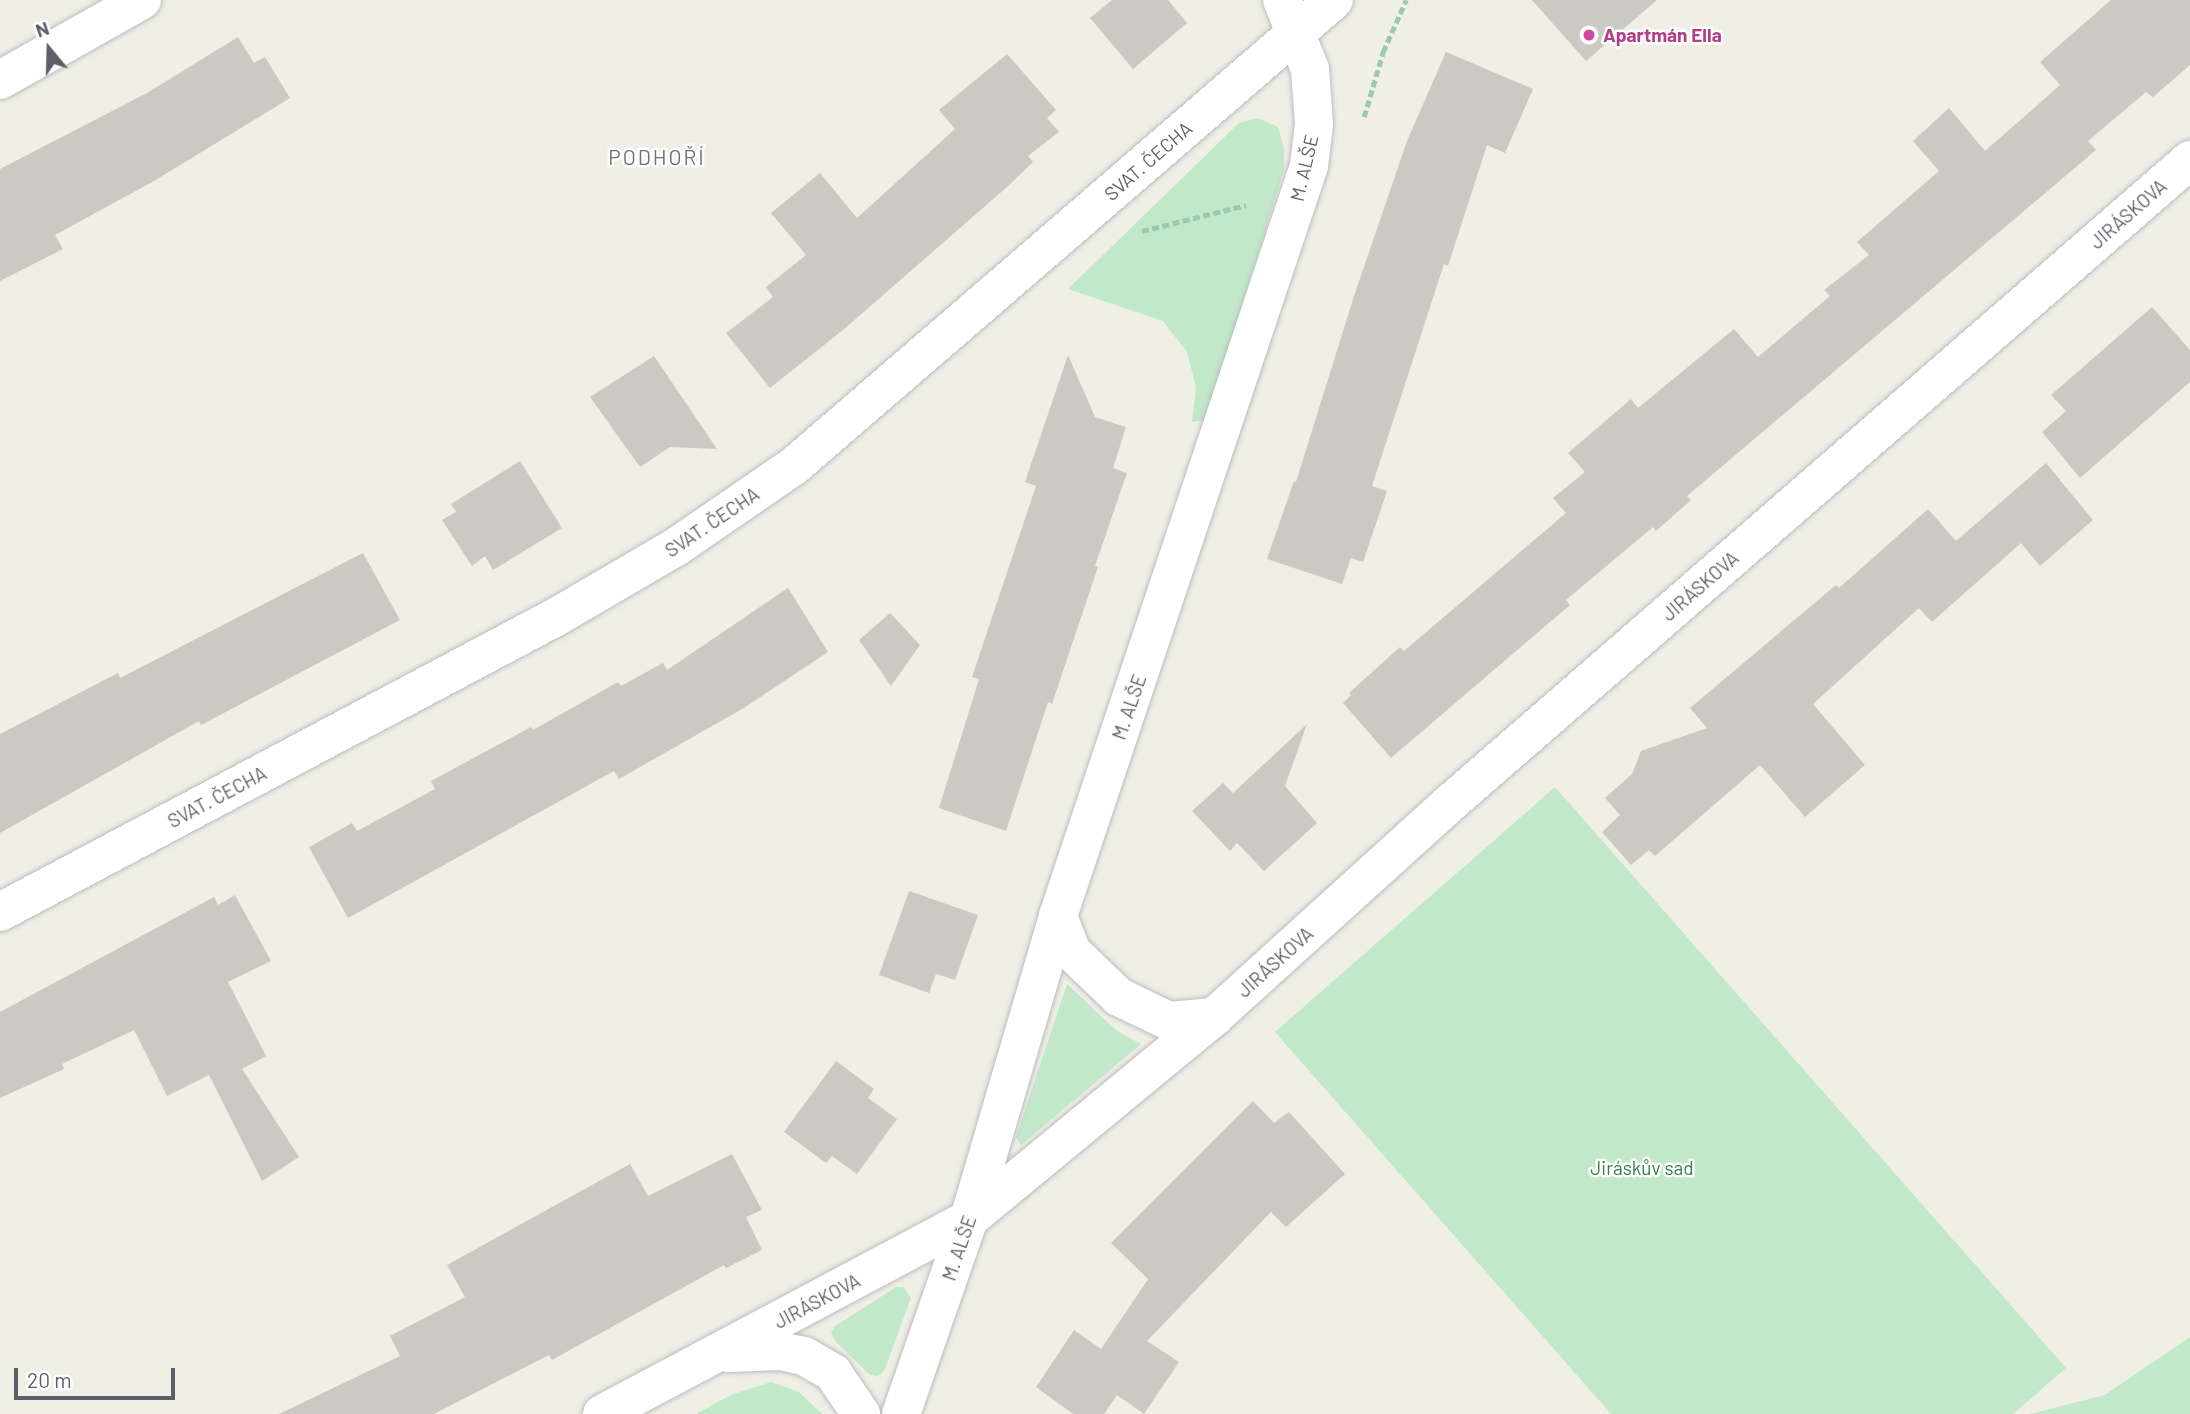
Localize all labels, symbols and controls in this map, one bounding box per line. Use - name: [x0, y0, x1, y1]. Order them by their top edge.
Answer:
- north arrow: [14, 14, 84, 84]
- text: N: [32, 16, 52, 42]
- place label: Apartmán Ella: [1603, 24, 1722, 46]
- marker: Apartmán Ella: [1581, 27, 1597, 43]
- street label: SVAT. ČECHA: [1100, 117, 1196, 205]
- street label: M. ALŠE: [1285, 133, 1323, 203]
- district label: PODHOŘÍ: [609, 144, 705, 170]
- street label: JIRÁSKOVA: [2085, 175, 2171, 253]
- street label: SVAT. ČECHA: [661, 482, 763, 562]
- street label: JIRÁSKOVA: [1657, 547, 1743, 625]
- street label: M. ALŠE: [1107, 671, 1151, 743]
- street label: SVAT. ČECHA: [164, 761, 270, 833]
- street label: JIRÁSKOVA: [1232, 922, 1318, 1002]
- park label: Jiráskův sad: [1590, 1157, 1694, 1179]
- street label: M. ALŠE: [937, 1212, 981, 1284]
- street label: JIRÁSKOVA: [770, 1269, 864, 1333]
- scale bar: [18, 1354, 178, 1398]
- text: 20 m: [27, 1367, 72, 1392]

